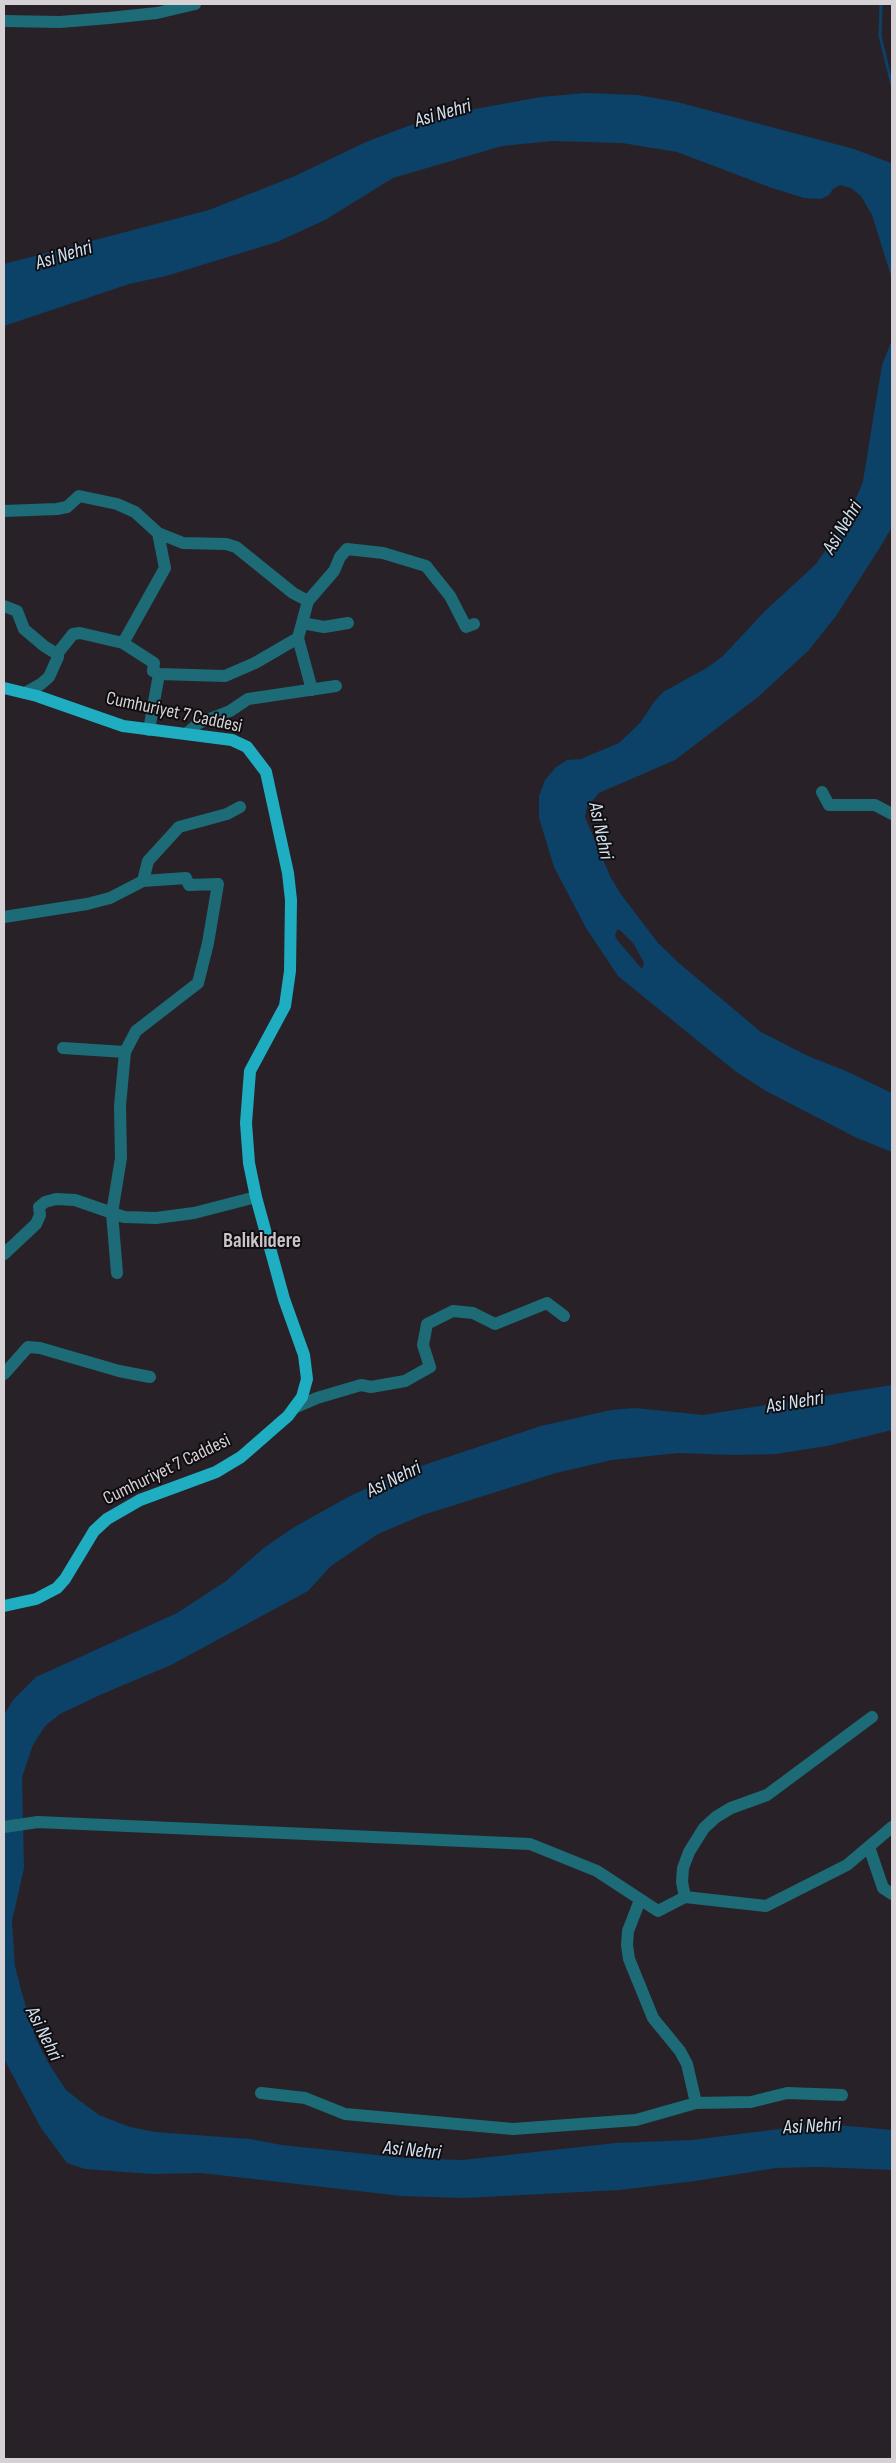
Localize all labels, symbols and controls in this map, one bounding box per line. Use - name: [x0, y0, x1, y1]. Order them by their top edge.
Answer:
- water label: Asi Nehri: [412, 95, 474, 133]
- water label: Asi Nehri: [33, 236, 95, 276]
- water label: Asi Nehri: [818, 497, 868, 559]
- street label: Cumhuriyet 7 Caddesi: [104, 687, 244, 739]
- water label: Asi Nehri: [582, 800, 618, 862]
- district label: Balıklıdere: [223, 1229, 301, 1255]
- water label: Asi Nehri: [765, 1387, 825, 1419]
- street label: Cumhuriyet 7 Caddesi: [100, 1429, 234, 1511]
- water label: Asi Nehri: [363, 1457, 425, 1503]
- water label: Asi Nehri: [19, 2003, 67, 2065]
- water label: Asi Nehri: [783, 2114, 841, 2140]
- water label: Asi Nehri: [382, 2137, 442, 2165]

